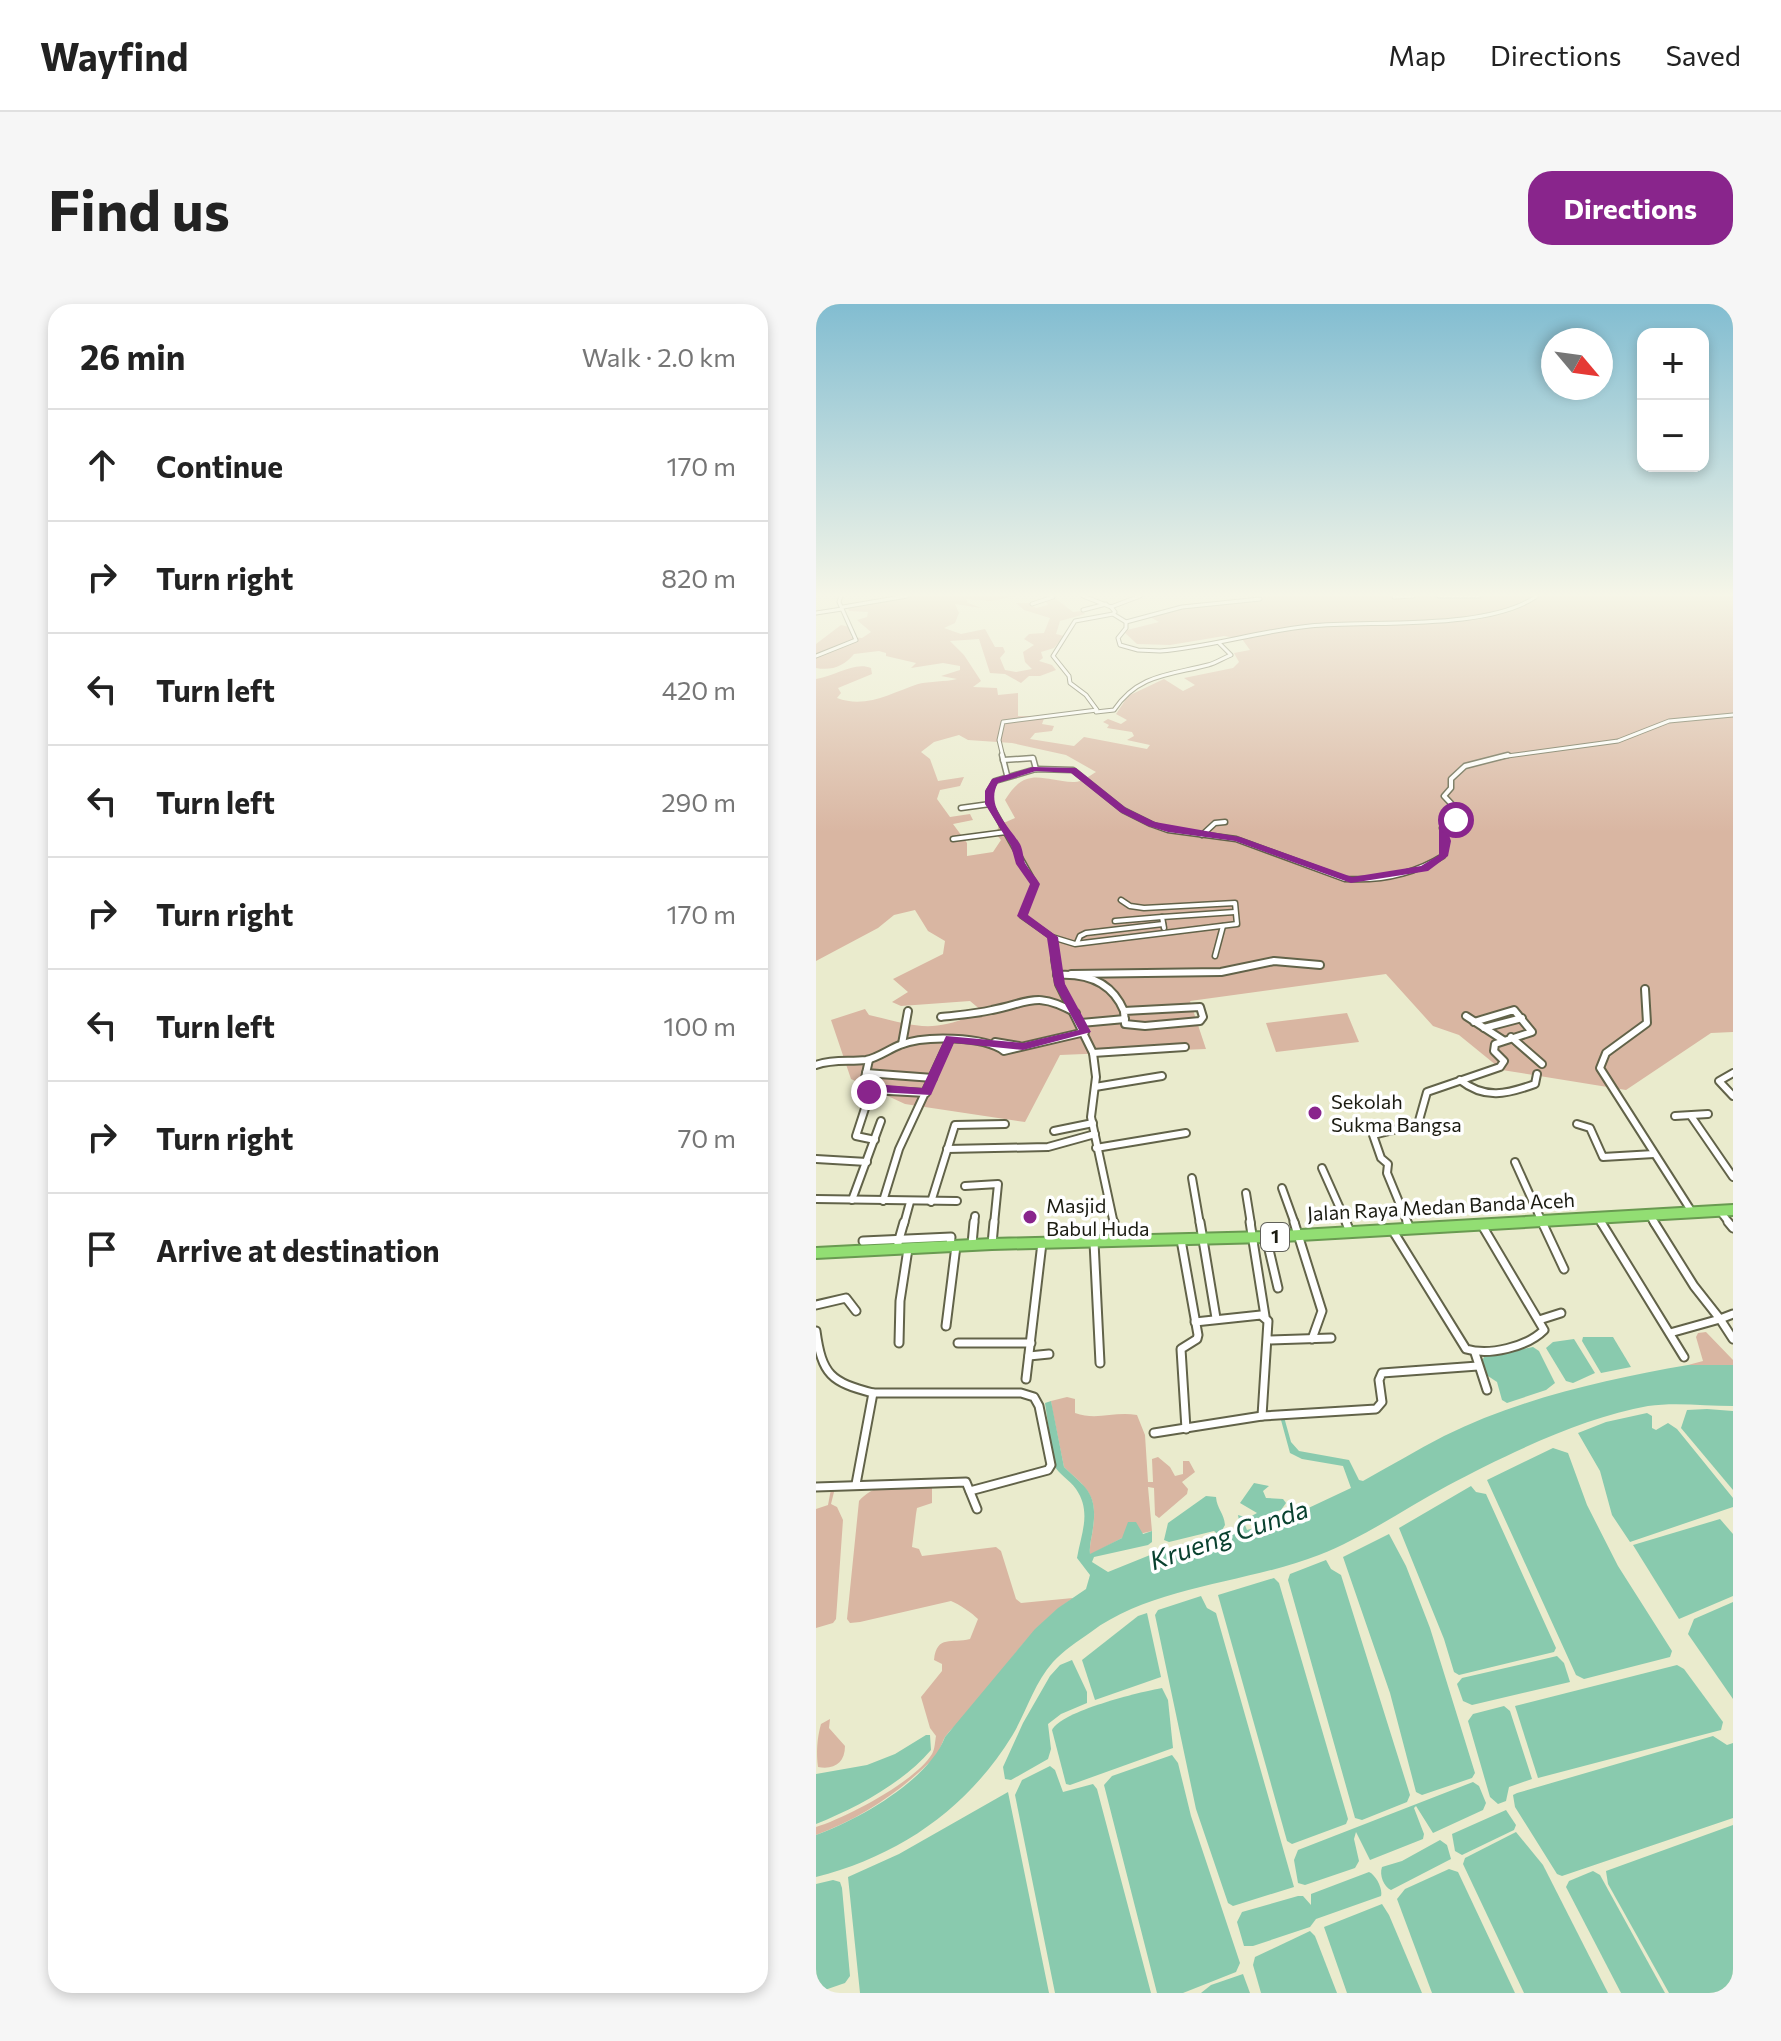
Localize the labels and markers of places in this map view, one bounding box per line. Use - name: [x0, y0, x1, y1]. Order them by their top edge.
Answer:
- place label: Sekolah Sukma Bangsa: [1331, 1089, 1462, 1136]
- marker: Sekolah Sukma Bangsa: [1306, 1104, 1324, 1122]
- place label: Masjid Babul Huda: [1046, 1193, 1149, 1240]
- marker: Masjid Babul Huda: [1021, 1208, 1039, 1226]

